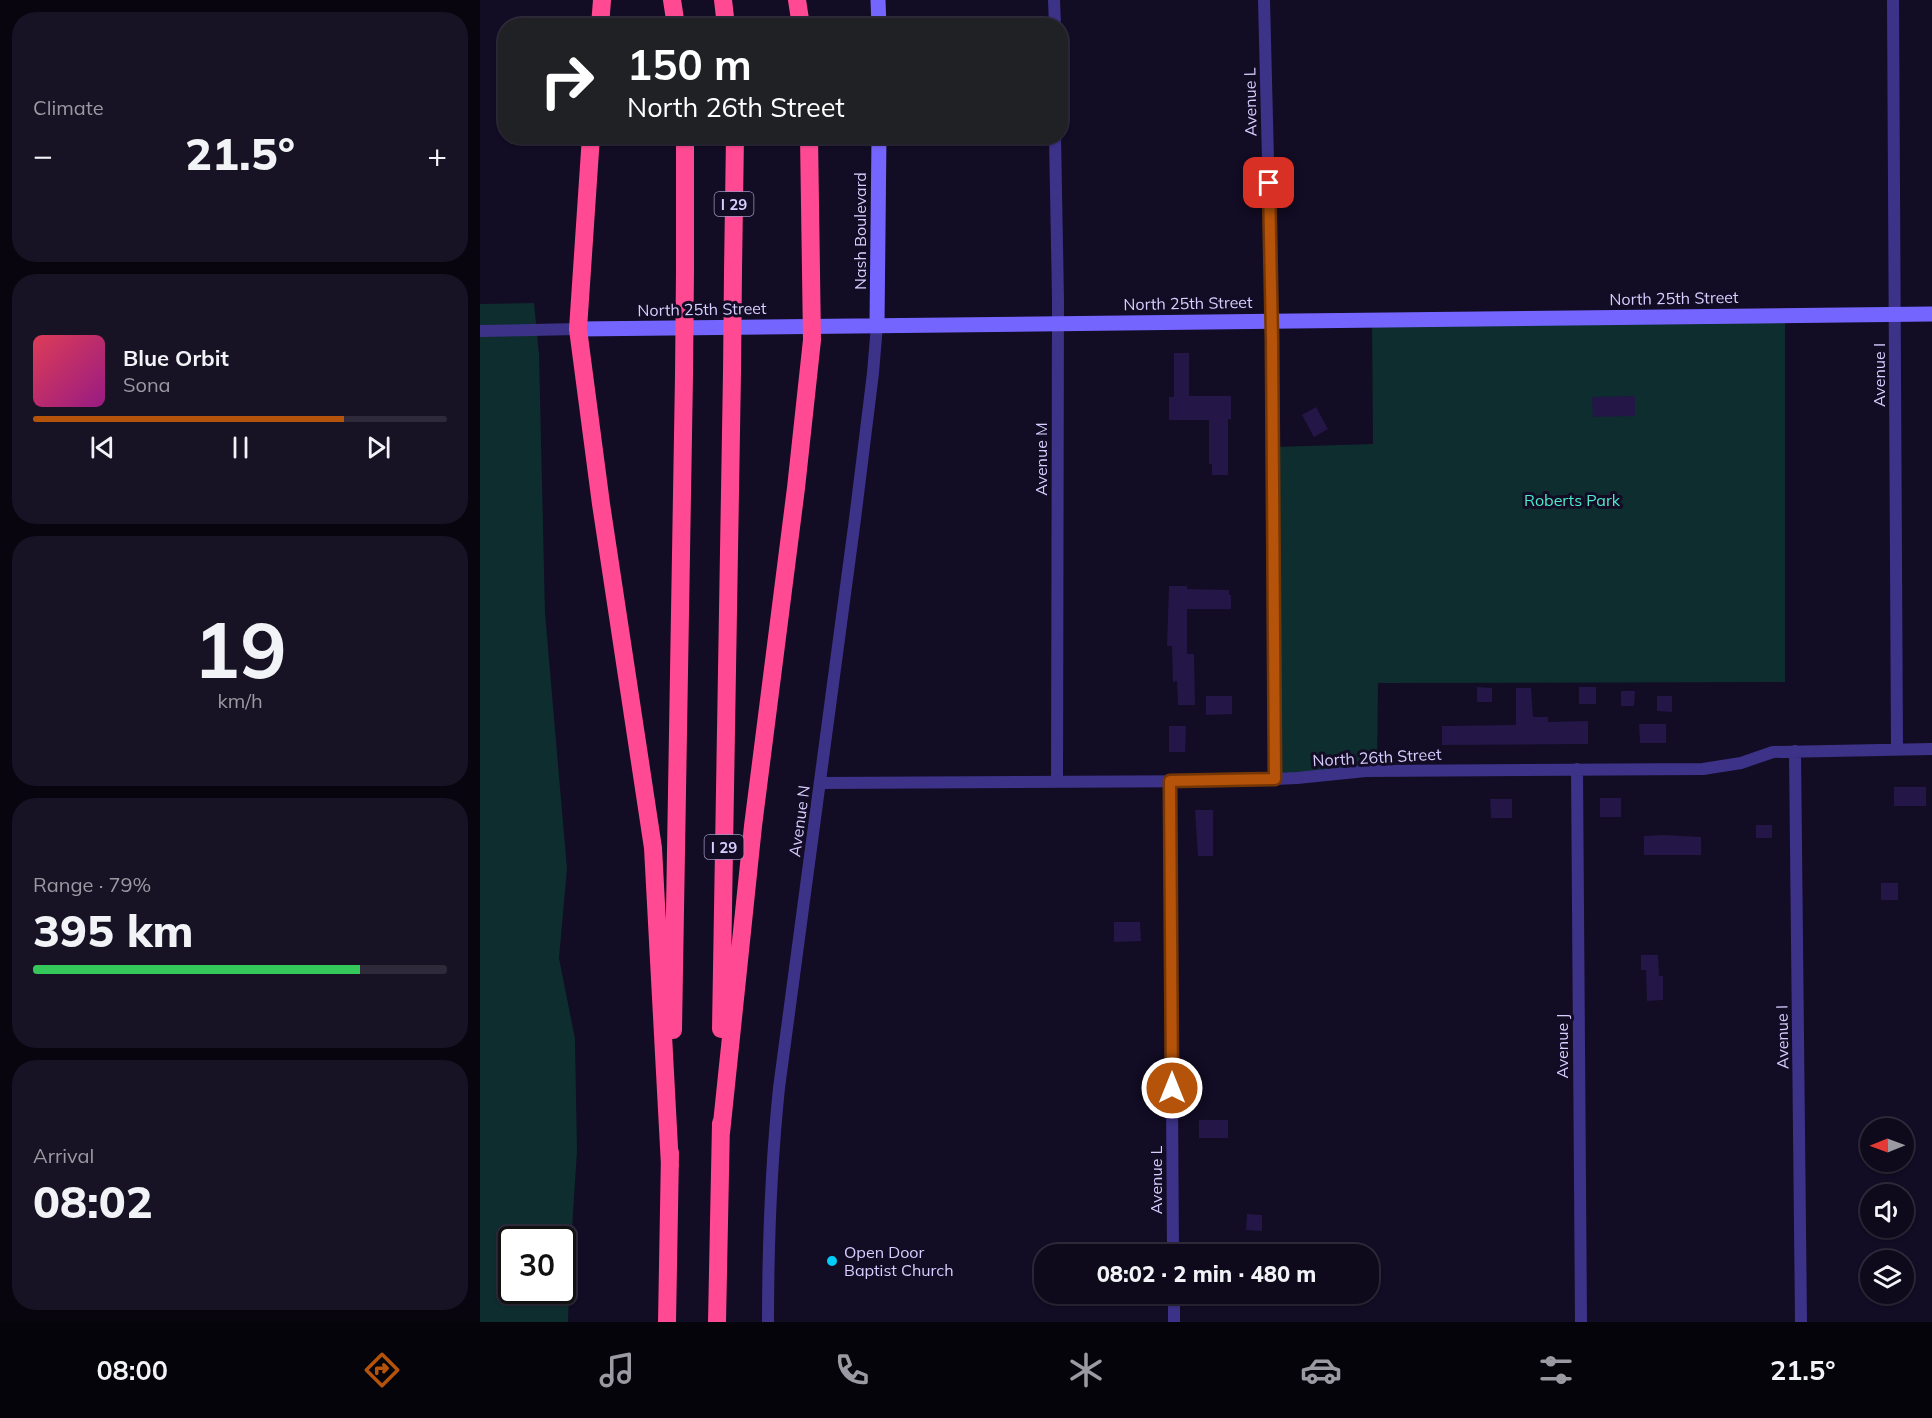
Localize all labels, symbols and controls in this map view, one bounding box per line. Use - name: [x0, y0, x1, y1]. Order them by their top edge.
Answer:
- text: 150 m: [627, 38, 752, 91]
- icon: right: [528, 42, 606, 120]
- street label: Avenue L: [1239, 67, 1261, 136]
- text: North 26th Street: [627, 90, 845, 124]
- text: Climate: [33, 95, 104, 120]
- text: 21.5°: [185, 125, 295, 181]
- text: −: [33, 134, 53, 175]
- text: +: [427, 134, 447, 175]
- pin: [1243, 157, 1294, 208]
- icon: arrive: [1252, 166, 1285, 199]
- street label: Nash Boulevard: [850, 172, 870, 290]
- road number: I 29: [714, 192, 754, 216]
- street label: North 25th Street: [1609, 287, 1739, 309]
- street label: North 25th Street: [1123, 292, 1253, 314]
- street label: North 25th Street: [637, 298, 767, 320]
- street label: Avenue I: [1869, 343, 1889, 407]
- text: Blue Orbit: [123, 344, 229, 372]
- text: Sona: [123, 372, 171, 397]
- street label: Avenue M: [1031, 422, 1051, 496]
- icon: previous: [86, 431, 119, 464]
- icon: pause: [224, 431, 257, 464]
- icon: next: [362, 431, 395, 464]
- park label: Roberts Park: [1524, 490, 1621, 510]
- text: 19: [193, 600, 287, 698]
- text: km/h: [217, 688, 263, 713]
- street label: North 26th Street: [1312, 744, 1442, 770]
- street label: Avenue N: [784, 784, 814, 858]
- road number: I 29: [704, 835, 744, 859]
- text: Range · 79%: [33, 872, 151, 897]
- text: 395 km: [33, 902, 194, 958]
- street label: Avenue I: [1771, 1005, 1793, 1069]
- street label: Avenue J: [1552, 1013, 1572, 1079]
- position arrow: [1140, 1056, 1204, 1120]
- north arrow: [1860, 1118, 1914, 1172]
- map controls: [1860, 1118, 1914, 1304]
- text: Arrival: [33, 1143, 94, 1168]
- street label: Avenue L: [1146, 1145, 1166, 1214]
- text: 08:02: [33, 1173, 153, 1229]
- button: sound: [1860, 1184, 1914, 1238]
- speed limit sign: 30: [498, 1226, 576, 1304]
- place label: Open Door Baptist Church: [844, 1242, 954, 1280]
- button: layers: [1860, 1250, 1914, 1304]
- marker: Open Door Baptist Church: [825, 1254, 839, 1268]
- text: 08:02 · 2 min · 480 m: [1097, 1260, 1316, 1288]
- icon: directions: [361, 1349, 403, 1391]
- icon: music: [596, 1349, 638, 1391]
- icon: phone: [831, 1349, 873, 1391]
- icon: climate: [1065, 1349, 1107, 1391]
- icon: car: [1300, 1349, 1342, 1391]
- icon: filters: [1535, 1349, 1577, 1391]
- text: 08:00: [96, 1353, 168, 1387]
- text: 21.5°: [1770, 1353, 1835, 1387]

